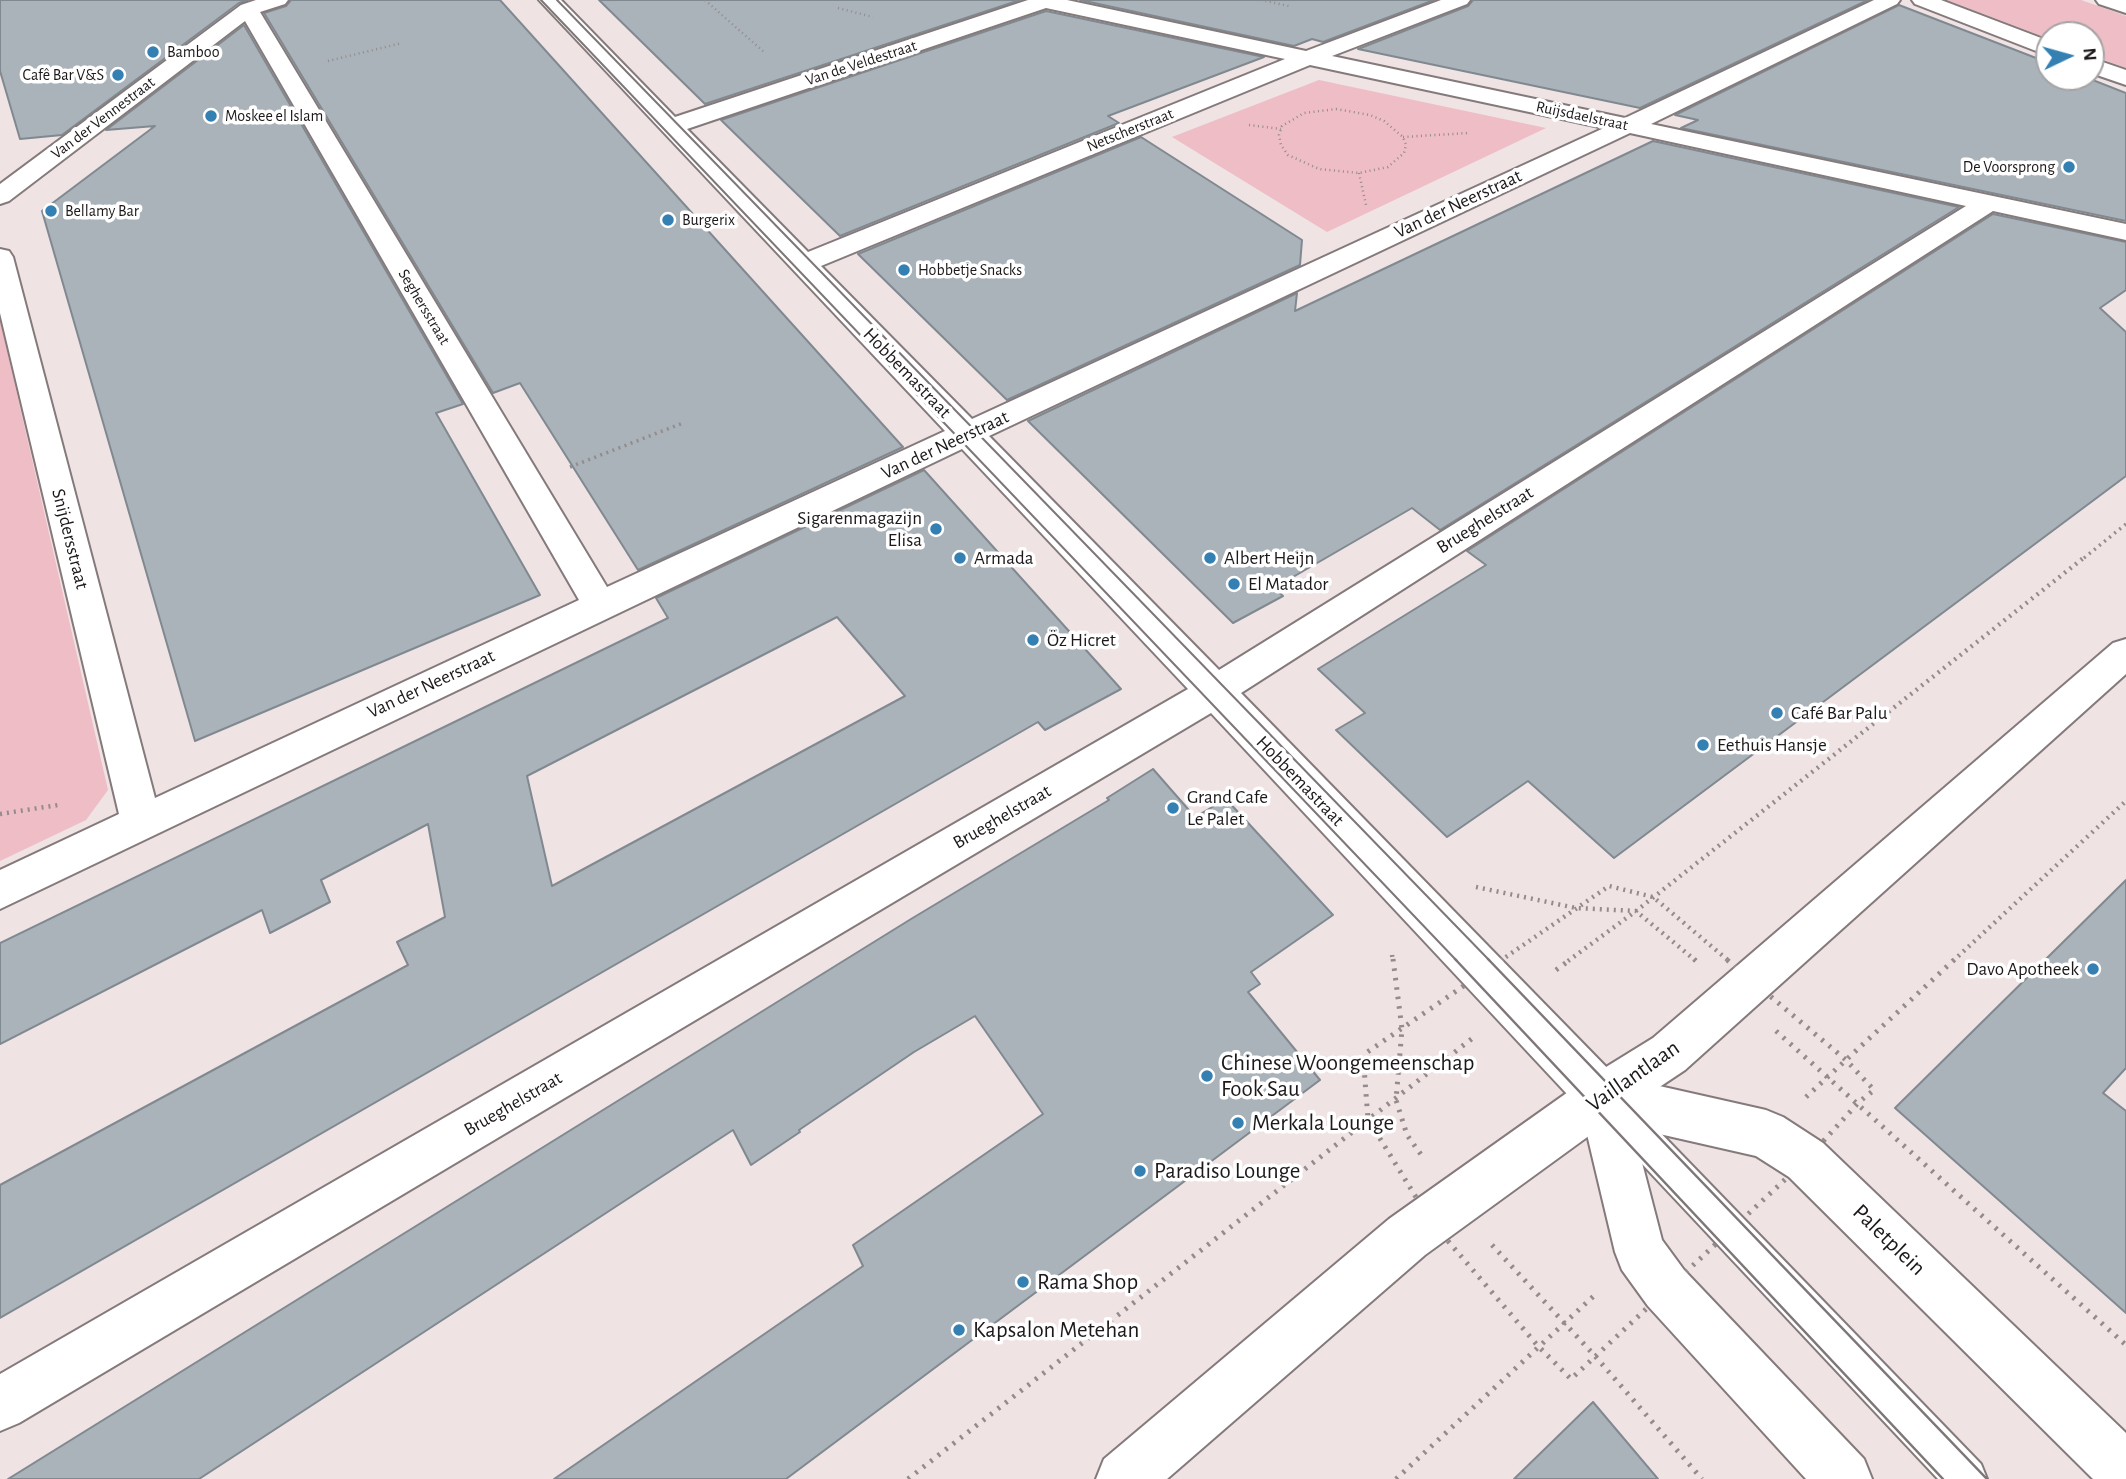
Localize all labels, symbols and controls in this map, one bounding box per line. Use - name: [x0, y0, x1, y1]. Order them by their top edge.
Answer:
- north arrow: [2035, 21, 2105, 91]
- street label: Van de Veldestraat: [803, 36, 919, 90]
- place label: Bamboo: [167, 42, 220, 62]
- marker: Bamboo: [145, 44, 161, 60]
- text: N: [2079, 47, 2099, 62]
- place label: Cafê Bar V&S: [23, 65, 104, 85]
- marker: Cafê Bar V&S: [110, 67, 126, 83]
- street label: Van der Vennestraat: [47, 73, 159, 163]
- street label: Ruijsdaelstraat: [1534, 97, 1630, 135]
- street label: Netscherstraat: [1084, 104, 1176, 156]
- place label: Moskee el Islam: [225, 106, 323, 126]
- marker: Moskee el Islam: [203, 108, 219, 124]
- place label: De Voorsprong: [1963, 157, 2055, 177]
- marker: De Voorsprong: [2061, 159, 2077, 175]
- street label: Van der Neerstraat: [1391, 165, 1525, 243]
- place label: Bellamy Bar: [65, 201, 139, 221]
- marker: Bellamy Bar: [43, 203, 59, 219]
- place label: Burgerix: [682, 210, 735, 230]
- marker: Burgerix: [660, 212, 676, 228]
- place label: Hobbetje Snacks: [918, 260, 1022, 280]
- marker: Hobbetje Snacks: [896, 262, 912, 278]
- street label: Seghersstraat: [394, 266, 454, 348]
- street label: Hobbemastraat: [858, 323, 956, 423]
- street label: Van der Neerstraat: [878, 406, 1012, 484]
- street label: Brueghelstraat: [1432, 481, 1538, 559]
- street label: Snijdersstraat: [47, 486, 93, 592]
- place label: Sigarenmagazijn Elisa: [797, 507, 922, 551]
- marker: Sigarenmagazijn Elisa: [928, 521, 944, 537]
- place label: Armada: [974, 547, 1034, 569]
- place label: Albert Heijn: [1224, 547, 1314, 569]
- marker: Armada: [952, 550, 968, 566]
- marker: Albert Heijn: [1202, 550, 1218, 566]
- place label: El Matador: [1248, 573, 1328, 595]
- marker: El Matador: [1226, 576, 1242, 592]
- place label: Öz Hicret: [1047, 629, 1116, 651]
- marker: Öz Hicret: [1025, 632, 1041, 648]
- street label: Van der Neerstraat: [364, 645, 498, 723]
- place label: Café Bar Palu: [1791, 702, 1887, 724]
- marker: Café Bar Palu: [1769, 705, 1785, 721]
- street label: Hobbemastraat: [1251, 731, 1349, 831]
- place label: Eethuis Hansje: [1717, 734, 1827, 756]
- marker: Eethuis Hansje: [1695, 737, 1711, 753]
- street label: Brueghelstraat: [949, 780, 1055, 854]
- place label: Grand Cafe Le Palet: [1187, 786, 1268, 830]
- marker: Grand Cafe Le Palet: [1165, 800, 1181, 816]
- place label: Davo Apotheek: [1966, 958, 2079, 980]
- marker: Davo Apotheek: [2085, 961, 2101, 977]
- street label: Vaillantlaan: [1581, 1034, 1685, 1118]
- place label: Chinese Woongemeenschap Fook Sau: [1221, 1049, 1475, 1103]
- street label: Brueghelstraat: [460, 1067, 566, 1141]
- marker: Chinese Woongemeenschap Fook Sau: [1199, 1068, 1215, 1084]
- place label: Merkala Lounge: [1252, 1109, 1394, 1137]
- marker: Merkala Lounge: [1230, 1115, 1246, 1131]
- place label: Paradiso Lounge: [1154, 1157, 1300, 1185]
- marker: Paradiso Lounge: [1132, 1163, 1148, 1179]
- street label: Paletplein: [1847, 1198, 1931, 1282]
- place label: Rama Shop: [1037, 1268, 1138, 1296]
- marker: Rama Shop: [1015, 1274, 1031, 1290]
- place label: Kapsalon Metehan: [973, 1316, 1139, 1344]
- marker: Kapsalon Metehan: [951, 1322, 967, 1338]

